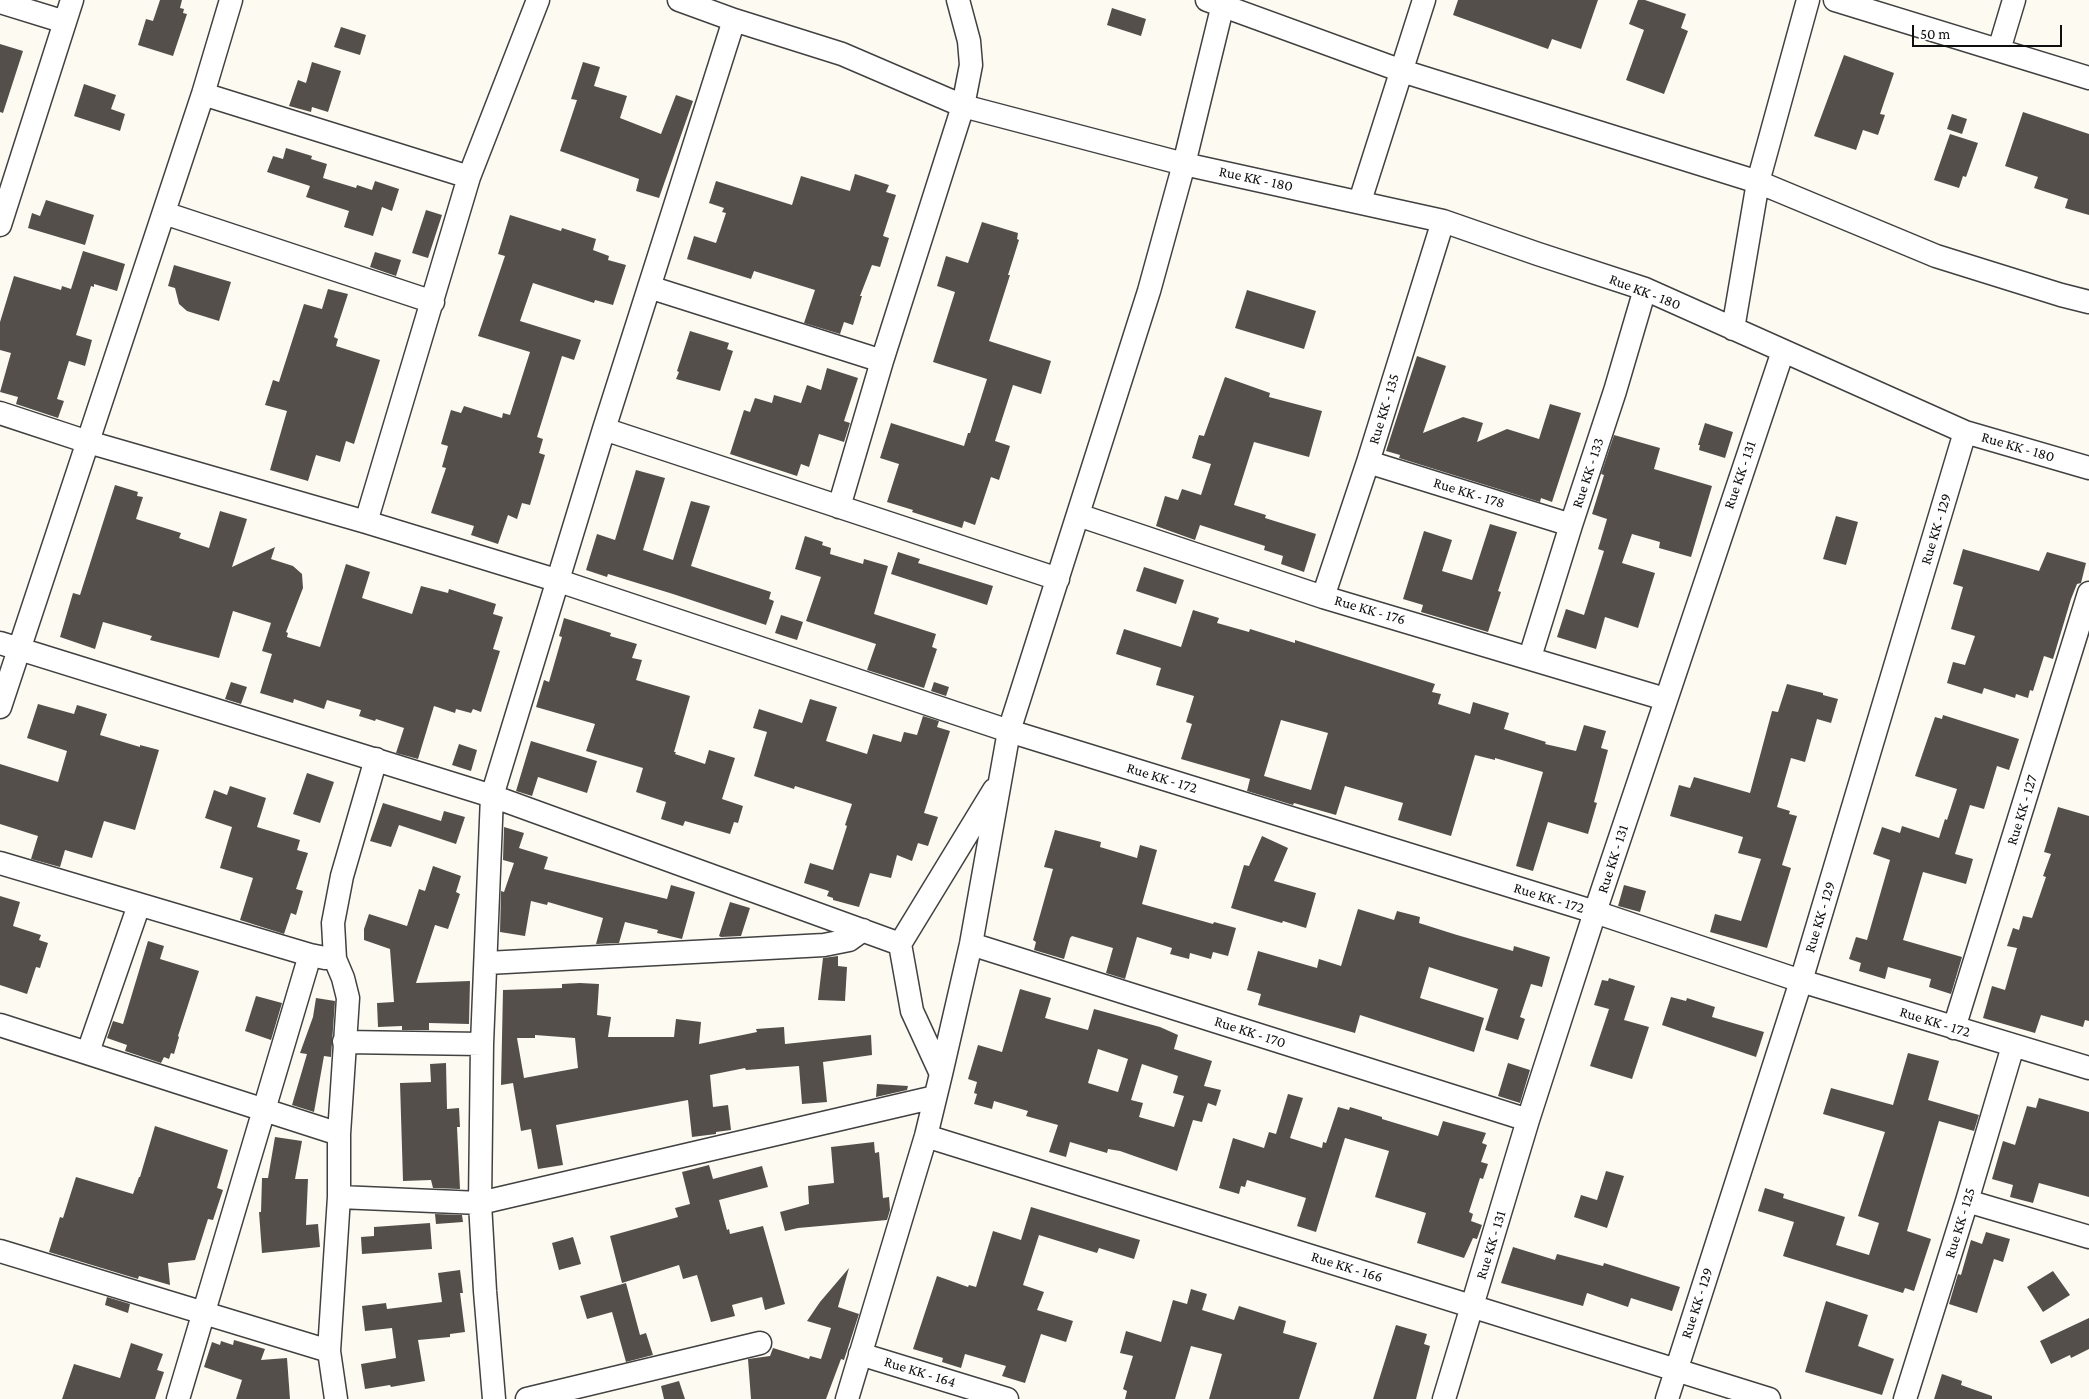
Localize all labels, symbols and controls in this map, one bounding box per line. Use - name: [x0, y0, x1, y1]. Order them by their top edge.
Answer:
- scale bar: [1914, 15, 2064, 47]
- text: 50 m: [1920, 26, 1950, 42]
- street label: Rue KK - 180: [1217, 162, 1295, 196]
- street label: Rue KK - 180: [1607, 270, 1683, 314]
- street label: Rue KK - 135: [1365, 371, 1403, 447]
- street label: Rue KK - 180: [1979, 428, 2057, 466]
- street label: Rue KK - 133: [1568, 436, 1608, 510]
- street label: Rue KK - 131: [1720, 439, 1760, 511]
- street label: Rue KK - 178: [1431, 474, 1507, 512]
- street label: Rue KK - 129: [1917, 491, 1955, 567]
- street label: Rue KK - 176: [1332, 591, 1408, 629]
- street label: Rue KK - 172: [1125, 759, 1199, 797]
- street label: Rue KK - 127: [2003, 773, 2041, 847]
- street label: Rue KK - 131: [1593, 823, 1633, 895]
- street label: Rue KK - 172: [1512, 879, 1586, 917]
- street label: Rue KK - 129: [1801, 879, 1839, 955]
- street label: Rue KK - 172: [1898, 1003, 1972, 1041]
- street label: Rue KK - 170: [1212, 1012, 1288, 1052]
- street label: Rue KK - 125: [1941, 1185, 1979, 1261]
- street label: Rue KK - 131: [1472, 1208, 1510, 1282]
- street label: Rue KK - 166: [1309, 1248, 1385, 1286]
- street label: Rue KK - 129: [1677, 1265, 1717, 1341]
- street label: Rue KK - 164: [882, 1353, 958, 1391]

